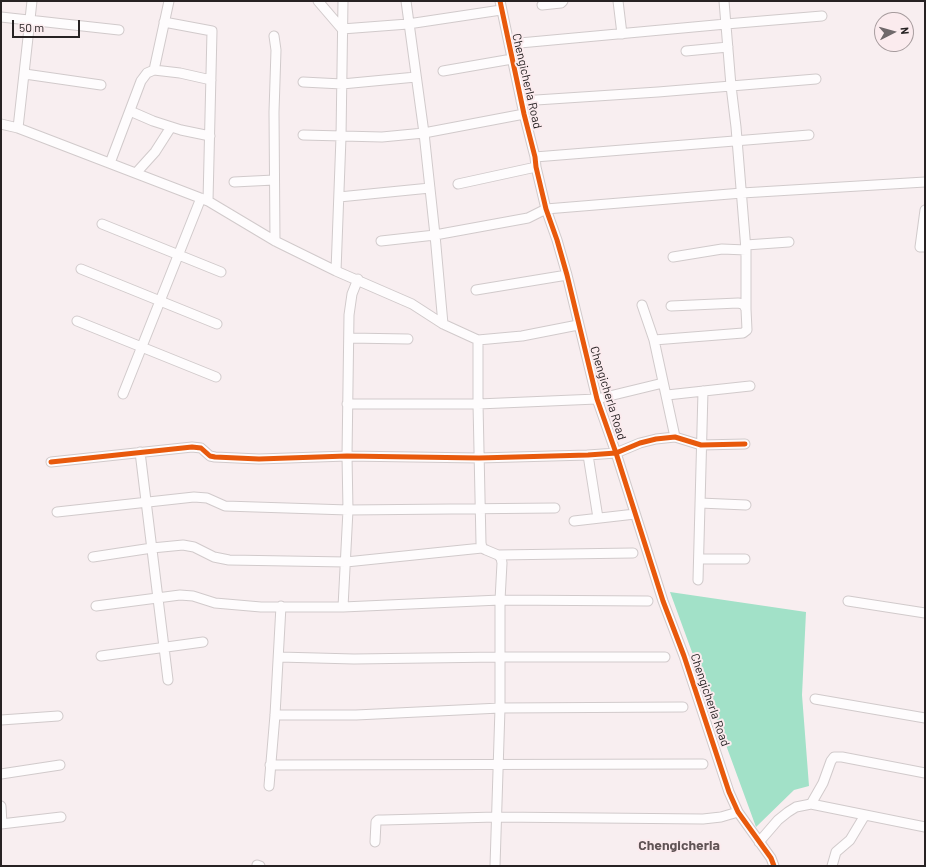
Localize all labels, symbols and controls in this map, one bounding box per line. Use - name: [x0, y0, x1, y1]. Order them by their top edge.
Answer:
- scale bar: [14, 12, 82, 38]
- north arrow: [874, 12, 914, 52]
- text: 50 m: [19, 20, 44, 34]
- text: N: [899, 26, 912, 35]
- street label: Chengicherla Road: [509, 32, 545, 130]
- street label: Chengicherla Road: [587, 344, 629, 442]
- street label: Chengicherla Road: [687, 652, 733, 748]
- district label: Chengicherla: [638, 837, 720, 853]

